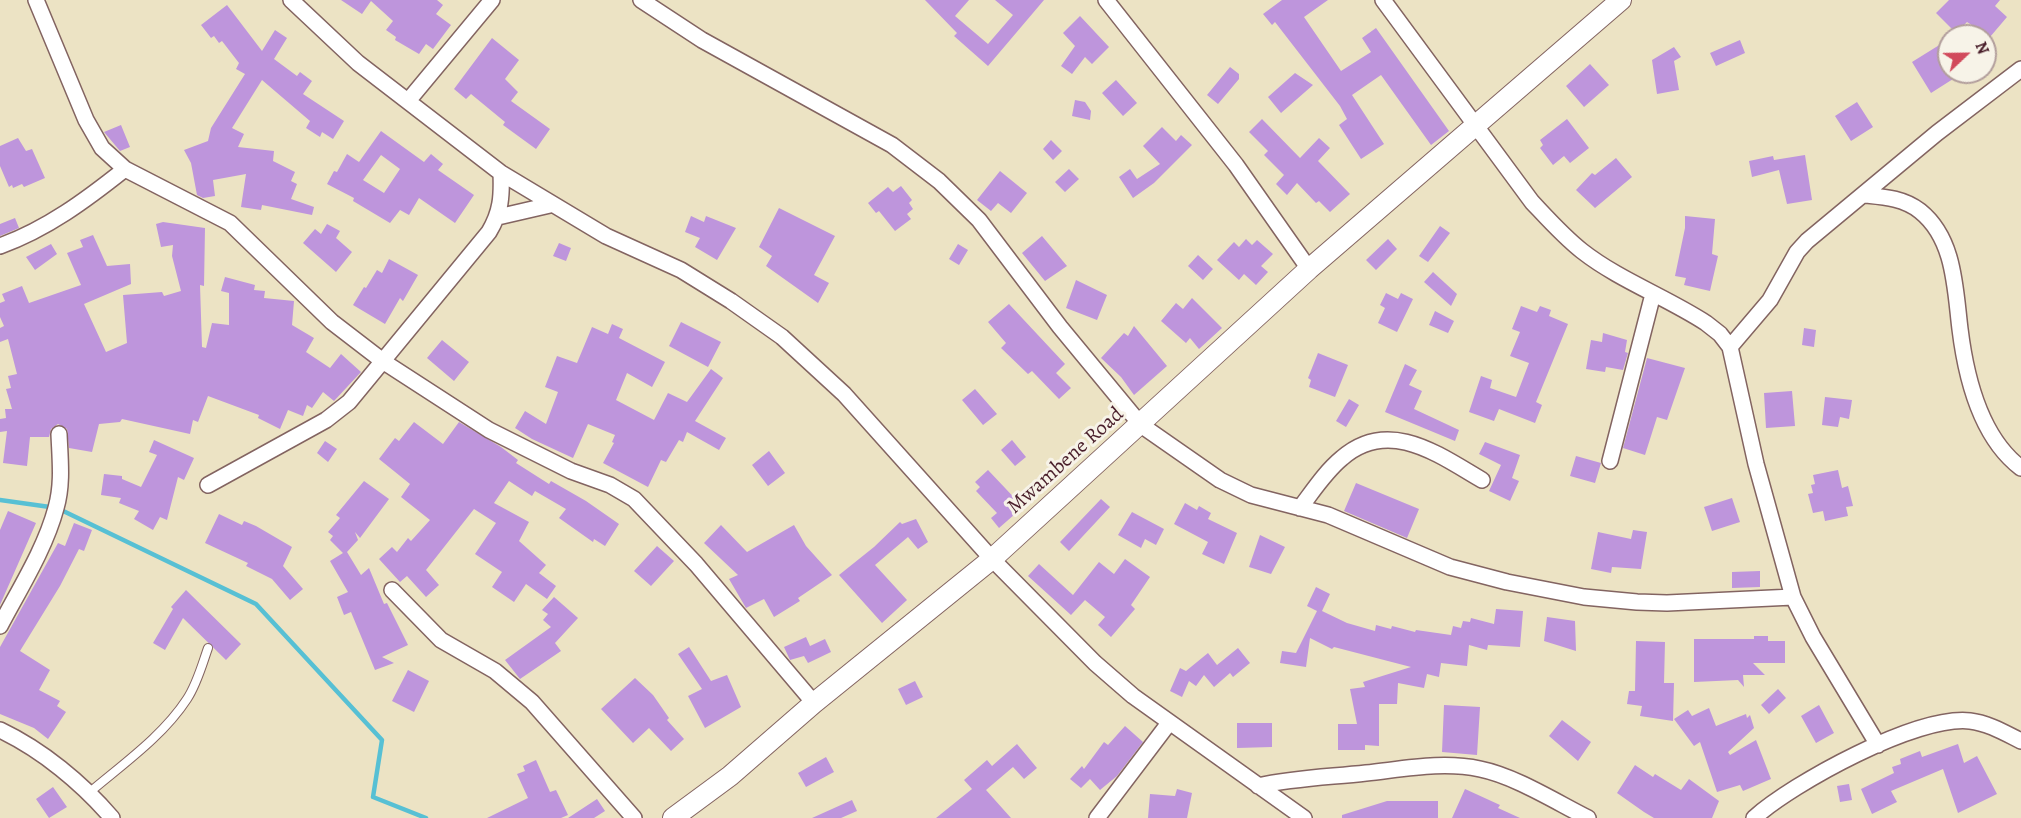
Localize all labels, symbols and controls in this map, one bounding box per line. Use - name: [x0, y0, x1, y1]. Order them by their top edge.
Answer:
- north arrow: [1937, 24, 1997, 84]
- text: N: [1969, 38, 1994, 58]
- street label: Mwambene Road: [1003, 402, 1129, 520]

